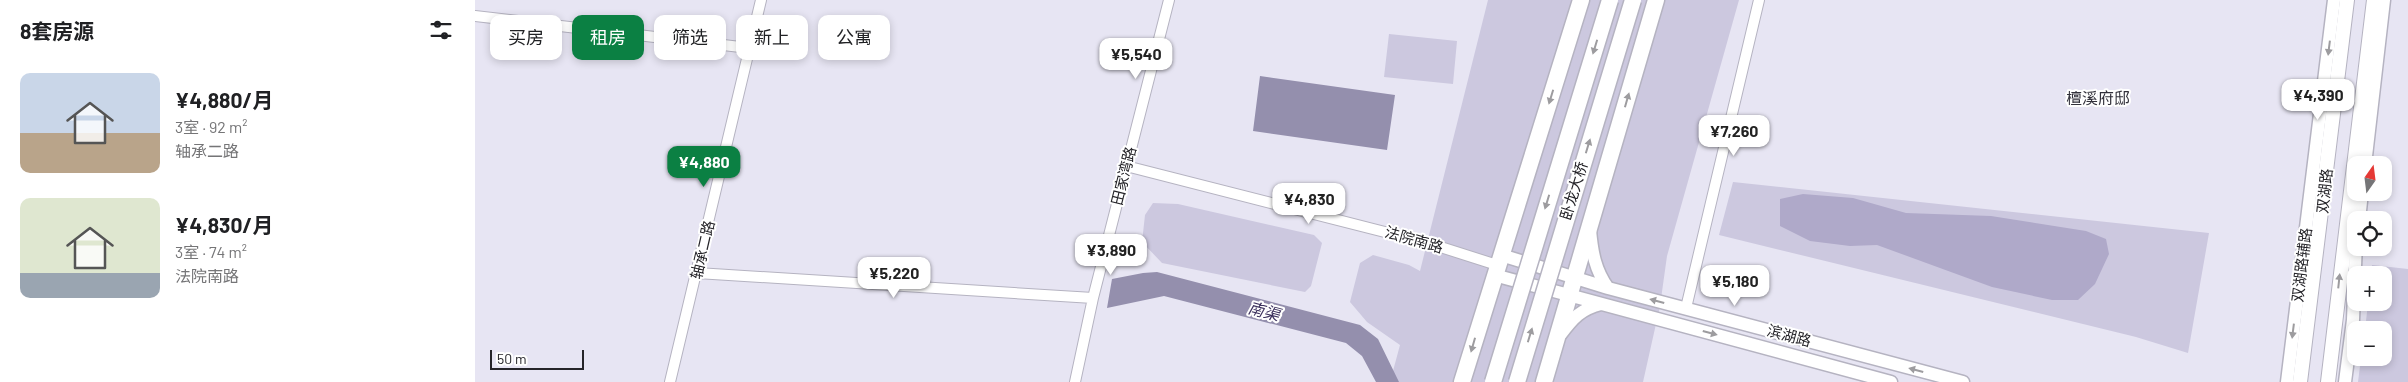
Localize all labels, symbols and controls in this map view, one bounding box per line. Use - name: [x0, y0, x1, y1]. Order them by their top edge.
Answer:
- chip: 买房: [490, 15, 562, 60]
- chip: 租房: [572, 15, 644, 60]
- chip: 筛选: [654, 15, 726, 60]
- chip: 新上: [736, 15, 808, 60]
- chip: 公寓: [818, 15, 890, 60]
- icon: filters: [427, 16, 455, 44]
- text: 8套房源: [20, 18, 94, 43]
- pin: ¥5,540: [1095, 38, 1177, 80]
- one-way arrow: [1591, 39, 1599, 54]
- one-way arrow: [2324, 41, 2332, 57]
- text: ¥5,540: [1110, 44, 1162, 63]
- pin: ¥4,390: [2277, 78, 2359, 121]
- text: ¥4,390: [2292, 85, 2344, 104]
- text: ¥4,880/月: [175, 87, 273, 112]
- district label: 檀溪府邸: [2066, 88, 2130, 107]
- one-way arrow: [1546, 89, 1554, 104]
- icon: home: [60, 93, 120, 153]
- one-way arrow: [1623, 93, 1631, 108]
- pin: ¥7,260: [1693, 114, 1775, 157]
- text: 3室 · 92 m²: [175, 117, 248, 136]
- text: ¥7,260: [1710, 121, 1758, 140]
- one-way arrow: [1585, 139, 1593, 154]
- text: 轴承二路: [175, 141, 239, 160]
- street label: 田家湾路: [1107, 144, 1139, 207]
- pin: ¥4,880: [663, 146, 745, 188]
- text: ¥4,880: [678, 152, 730, 171]
- north arrow: [2347, 156, 2393, 201]
- map controls: [2347, 156, 2392, 366]
- street label: 卧龙大桥: [1556, 159, 1590, 222]
- street label: 双湖路: [2313, 168, 2335, 214]
- pin: ¥4,830: [1268, 182, 1350, 225]
- text: ¥4,830: [1283, 189, 1335, 208]
- one-way arrow: [1543, 194, 1550, 209]
- button: locate: [2347, 211, 2392, 256]
- text: ¥4,830/月: [175, 212, 273, 237]
- icon: home: [60, 218, 120, 278]
- street label: 轴承二路: [687, 219, 718, 281]
- street label: 法院南路: [1383, 222, 1446, 256]
- street label: 双湖路辅路: [2288, 227, 2315, 303]
- pin: ¥3,890: [1070, 234, 1152, 276]
- text: ¥3,890: [1086, 240, 1136, 259]
- text: 3室 · 74 m²: [175, 242, 247, 261]
- pin: ¥5,220: [853, 256, 935, 299]
- text: ¥5,220: [869, 263, 919, 282]
- pin: ¥5,180: [1694, 264, 1776, 307]
- text: 法院南路: [175, 266, 239, 285]
- button: +: [2347, 266, 2392, 311]
- text: ¥5,180: [1711, 271, 1759, 290]
- one-way arrow: [2335, 273, 2343, 289]
- water label: 南渠: [1246, 297, 1284, 324]
- one-way arrow: [1650, 297, 1665, 305]
- street label: 滨湖路: [1765, 321, 1813, 350]
- button: −: [2347, 321, 2392, 366]
- one-way arrow: [2289, 324, 2297, 340]
- one-way arrow: [1527, 328, 1535, 343]
- one-way arrow: [1703, 330, 1718, 338]
- one-way arrow: [1468, 338, 1476, 353]
- scale bar: [490, 347, 584, 370]
- text: 50 m: [497, 350, 526, 367]
- one-way arrow: [1909, 365, 1924, 373]

